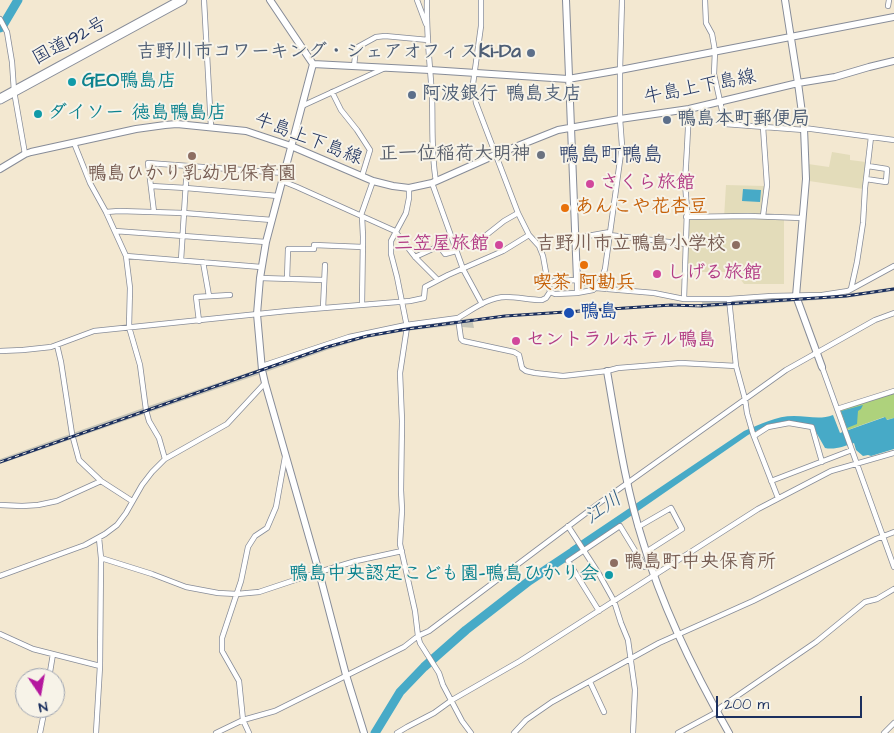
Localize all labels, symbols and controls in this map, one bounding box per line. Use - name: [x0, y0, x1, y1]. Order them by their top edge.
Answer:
- street label: 国道192号: [29, 13, 111, 71]
- place label: 吉野川市コワーキング・シェアオフィスKi-Da: [137, 42, 521, 64]
- marker: 吉野川市コワーキング・シェアオフィスKi-Da: [525, 47, 537, 59]
- street label: 牛島上下島線: [642, 66, 758, 110]
- place label: GEO鴨島店: [82, 71, 176, 93]
- marker: GEO鴨島店: [66, 76, 78, 88]
- place label: 阿波銀行 鴨島支店: [422, 84, 582, 106]
- marker: 阿波銀行 鴨島支店: [406, 89, 418, 101]
- place label: ダイソー 徳島鴨島店: [48, 103, 227, 125]
- marker: ダイソー 徳島鴨島店: [32, 108, 44, 120]
- street label: 牛島上下島線: [251, 109, 365, 171]
- place label: 鴨島本町郵便局: [677, 109, 810, 131]
- marker: 鴨島本町郵便局: [661, 114, 673, 126]
- place label: 正一位稲荷大明神: [379, 144, 531, 166]
- district label: 鴨島町鴨島: [559, 144, 663, 170]
- marker: 正一位稲荷大明神: [535, 149, 547, 161]
- marker: 鴨島ひかり乳幼児保育園: [186, 150, 198, 162]
- place label: 鴨島ひかり乳幼児保育園: [88, 164, 296, 186]
- place label: さくら旅館: [600, 173, 695, 195]
- marker: さくら旅館: [584, 178, 596, 190]
- place label: あんこや花杏豆: [575, 197, 708, 219]
- marker: あんこや花杏豆: [559, 202, 571, 214]
- place label: 三笠屋旅館: [394, 234, 489, 256]
- place label: 吉野川市立鴨島小学校: [536, 234, 726, 256]
- marker: 三笠屋旅館: [493, 239, 505, 251]
- marker: 吉野川市立鴨島小学校: [730, 239, 742, 251]
- marker: 喫茶 阿勘兵: [578, 259, 590, 271]
- place label: しげる旅館: [667, 263, 762, 285]
- marker: しげる旅館: [651, 268, 663, 280]
- place label: 喫茶 阿勘兵: [533, 273, 635, 295]
- place label: 鴨島: [580, 302, 618, 324]
- marker: 鴨島: [562, 306, 576, 320]
- place label: セントラルホテル鴨島: [526, 330, 716, 352]
- marker: セントラルホテル鴨島: [510, 335, 522, 347]
- water label: 江川: [581, 488, 627, 530]
- place label: 鴨島町中央保育所: [624, 552, 776, 574]
- marker: 鴨島町中央保育所: [608, 557, 620, 569]
- place label: 鴨島中央認定こども園-鴨島ひかり会: [289, 564, 599, 586]
- marker: 鴨島中央認定こども園-鴨島ひかり会: [603, 569, 615, 581]
- north arrow: [15, 668, 65, 718]
- scale bar: [719, 686, 865, 718]
- text: 200 m: [724, 694, 769, 715]
- text: N: [37, 696, 49, 717]

